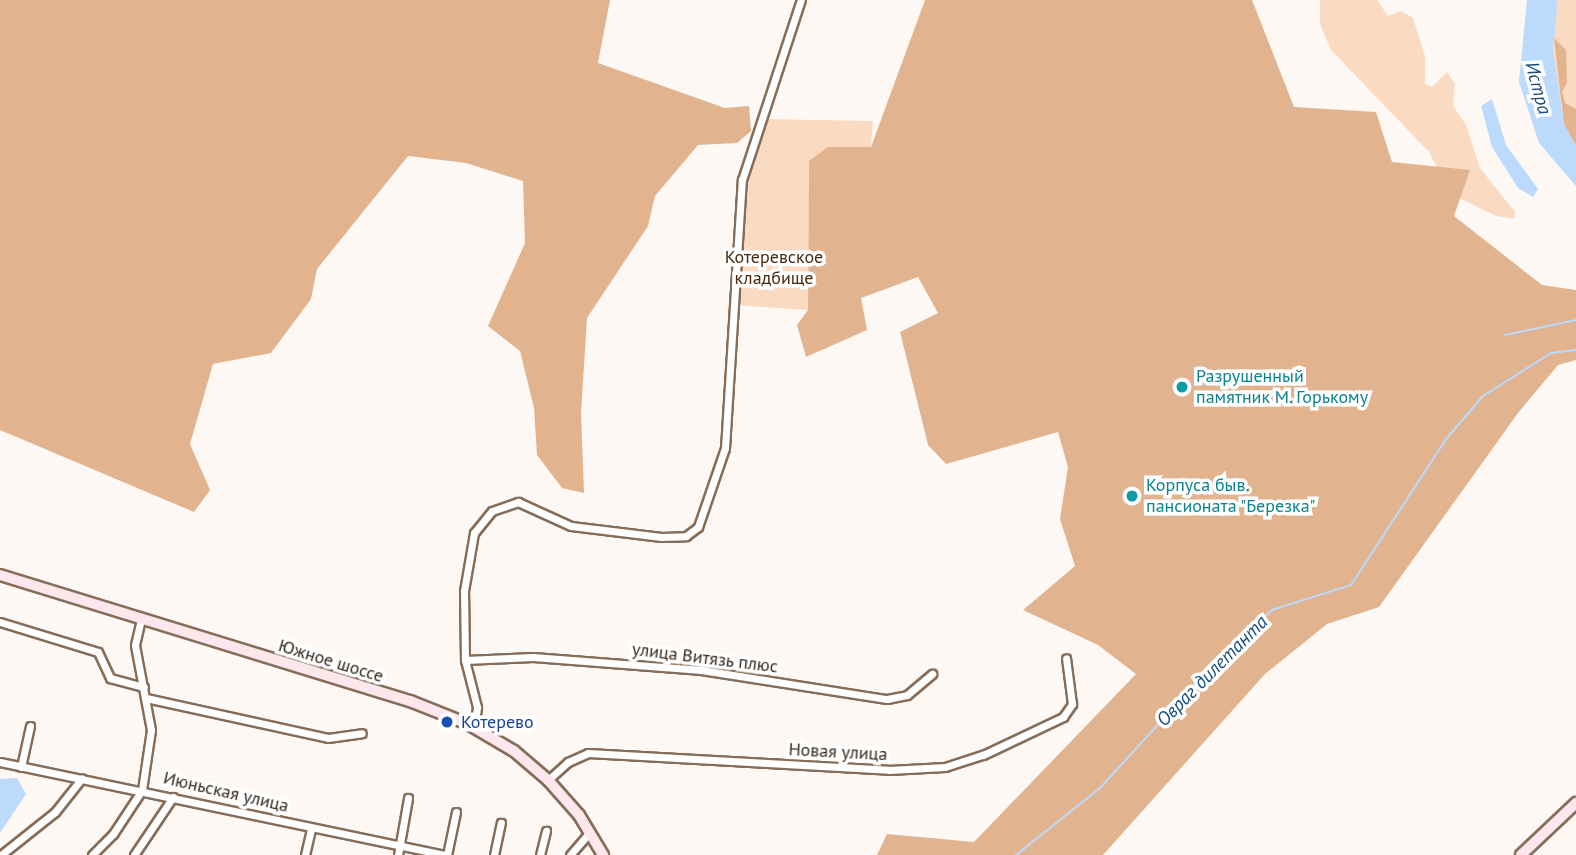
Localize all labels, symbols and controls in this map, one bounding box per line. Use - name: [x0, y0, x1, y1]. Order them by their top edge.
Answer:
- water label: Истра: [1520, 59, 1556, 117]
- park label: Котеревское кладбище: [725, 247, 823, 290]
- place label: Разрушенный памятник М. Горькому: [1196, 366, 1370, 408]
- marker: Разрушенный памятник М. Горькому: [1174, 379, 1190, 395]
- place label: Корпуса быв. пансионата "Березка": [1146, 475, 1317, 518]
- marker: Корпуса быв. пансионата "Березка": [1124, 488, 1140, 504]
- water label: Овраг дилетанта: [1152, 611, 1272, 731]
- street label: Южное шоссе: [276, 635, 386, 687]
- street label: улица Витязь плюс: [630, 638, 780, 678]
- place label: Котерево: [461, 711, 534, 733]
- marker: Котерево: [439, 714, 455, 730]
- street label: Новая улица: [788, 739, 888, 765]
- street label: Июньская улица: [161, 767, 291, 817]

